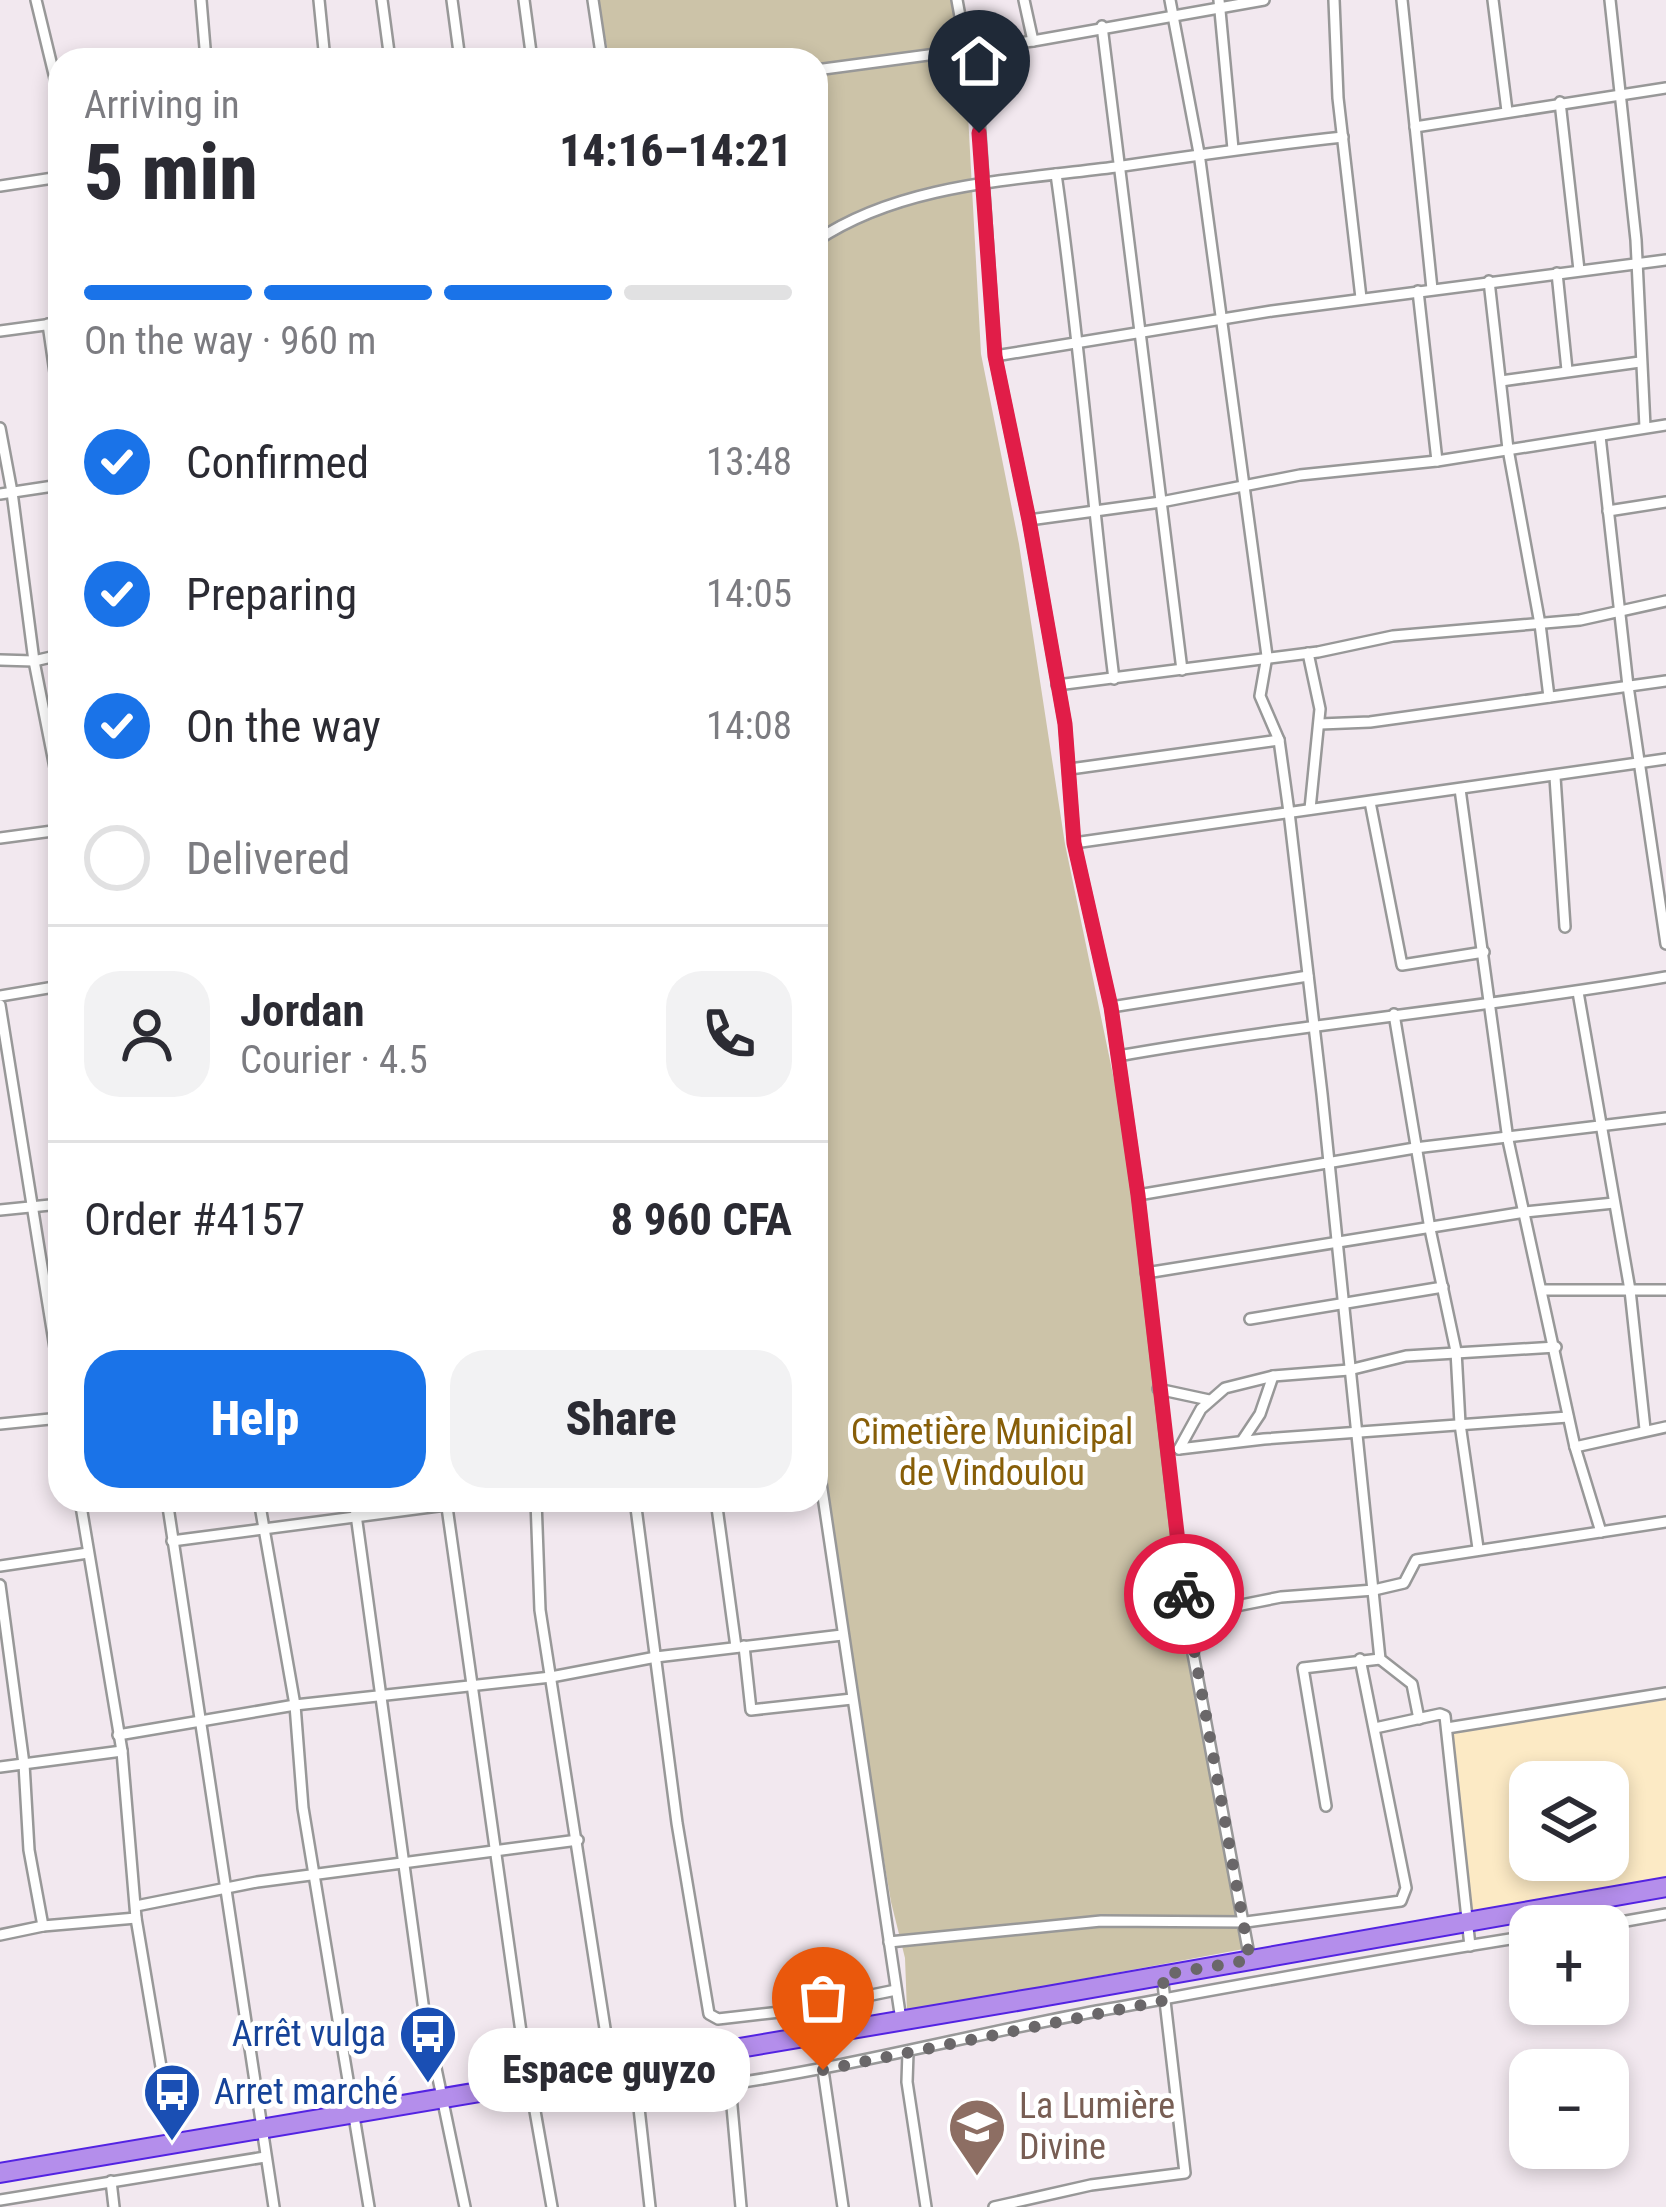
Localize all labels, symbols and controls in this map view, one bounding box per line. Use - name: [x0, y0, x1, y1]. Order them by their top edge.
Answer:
- pin: [928, 10, 1030, 133]
- icon: home: [946, 28, 1012, 94]
- text: Arriving in: [84, 82, 240, 128]
- text: 14:16–14:21: [559, 124, 792, 177]
- text: 5 min: [84, 127, 258, 218]
- text: On the way · 960 m: [84, 318, 376, 364]
- icon: check: [84, 429, 150, 495]
- text: Confirmed: [186, 436, 369, 489]
- text: 13:48: [706, 439, 792, 485]
- icon: check: [84, 561, 150, 627]
- text: Preparing: [186, 568, 357, 621]
- text: 14:05: [706, 571, 792, 617]
- icon: check: [84, 693, 150, 759]
- text: On the way: [186, 700, 381, 753]
- text: 14:08: [706, 703, 792, 749]
- text: Delivered: [186, 832, 350, 885]
- button: person: [84, 971, 210, 1097]
- button: phone: [666, 971, 792, 1097]
- text: Jordan: [240, 984, 365, 1037]
- text: Courier · 4.5: [240, 1037, 428, 1083]
- text: Order #4157: [84, 1193, 305, 1246]
- text: 8 960 CFA: [611, 1193, 792, 1246]
- button: Help: [84, 1350, 426, 1488]
- button: Share: [450, 1350, 792, 1488]
- park label: Cimetière Municipal de Vindoulou: [851, 1411, 1133, 1494]
- courier: [1124, 1534, 1244, 1654]
- icon: bike: [1151, 1561, 1217, 1627]
- map controls: [1509, 1761, 1629, 2169]
- button: layers: [1509, 1761, 1629, 1881]
- button: +: [1509, 1905, 1629, 2025]
- pin: [772, 1947, 874, 2070]
- icon: bag: [790, 1965, 856, 2031]
- bus stop icon: Arrêt vulga: [397, 2003, 459, 2085]
- place label: Arrêt vulga: [232, 2013, 386, 2055]
- callout: Espace guyzo: [469, 2028, 751, 2112]
- text: Espace guyzo: [502, 2047, 716, 2093]
- button: −: [1509, 2049, 1629, 2169]
- bus stop icon: Arret marché: [141, 2061, 203, 2143]
- place label: Arret marché: [214, 2071, 398, 2113]
- place label: La Lumière Divine: [1019, 2085, 1175, 2168]
- school or university icon: La Lumière Divine: [946, 2096, 1008, 2178]

